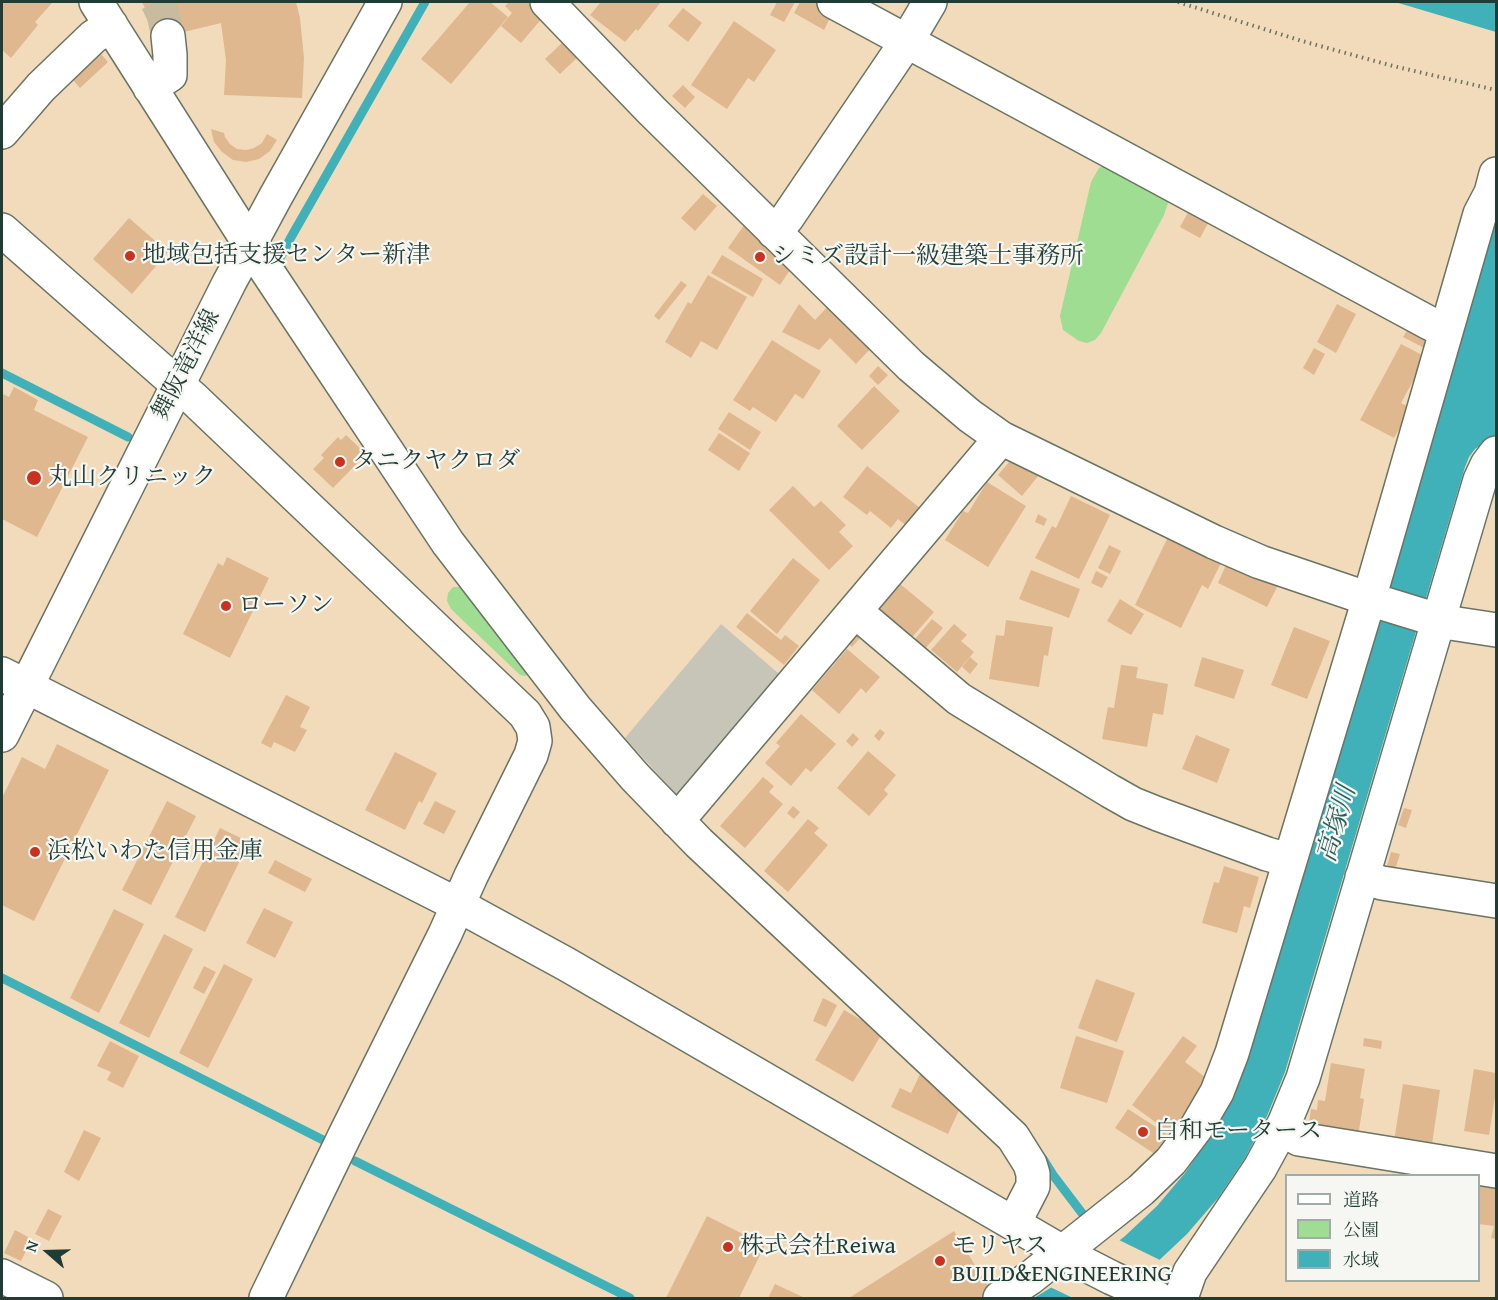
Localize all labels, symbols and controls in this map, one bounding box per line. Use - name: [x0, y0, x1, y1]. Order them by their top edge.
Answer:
- place label: 地域包括支援センター新津: [142, 242, 430, 270]
- place label: シミズ設計一級建築士事務所: [772, 243, 1084, 271]
- marker: 地域包括支援センター新津: [123, 249, 137, 263]
- marker: シミズ設計一級建築士事務所: [753, 250, 767, 264]
- street label: 舞阪竜洋線: [147, 305, 227, 425]
- place label: タニクヤクロダ: [352, 448, 520, 476]
- marker: タニクヤクロダ: [333, 455, 347, 469]
- place label: 丸山クリニック: [48, 464, 216, 492]
- marker: 丸山クリニック: [25, 469, 43, 487]
- place label: ローソン: [238, 592, 334, 620]
- marker: ローソン: [219, 599, 233, 613]
- water label: 高塚川: [1312, 782, 1364, 866]
- place label: 浜松いわた信用金庫: [47, 838, 263, 866]
- marker: 浜松いわた信用金庫: [28, 845, 42, 859]
- place label: 白和モータース: [1155, 1118, 1322, 1146]
- marker: 白和モータース: [1136, 1125, 1150, 1139]
- legend: [1285, 1174, 1480, 1282]
- text: 道路: [1343, 1186, 1379, 1213]
- text: 公園: [1343, 1216, 1379, 1243]
- north arrow: [18, 1222, 78, 1282]
- place label: 株式会社Reiwa: [740, 1233, 896, 1261]
- place label: モリヤス BUILD&ENGINEERING: [952, 1233, 1172, 1289]
- text: N: [18, 1237, 44, 1255]
- marker: 株式会社Reiwa: [721, 1240, 735, 1254]
- text: 水域: [1343, 1246, 1379, 1273]
- marker: モリヤス BUILD&ENGINEERING: [933, 1254, 947, 1268]

